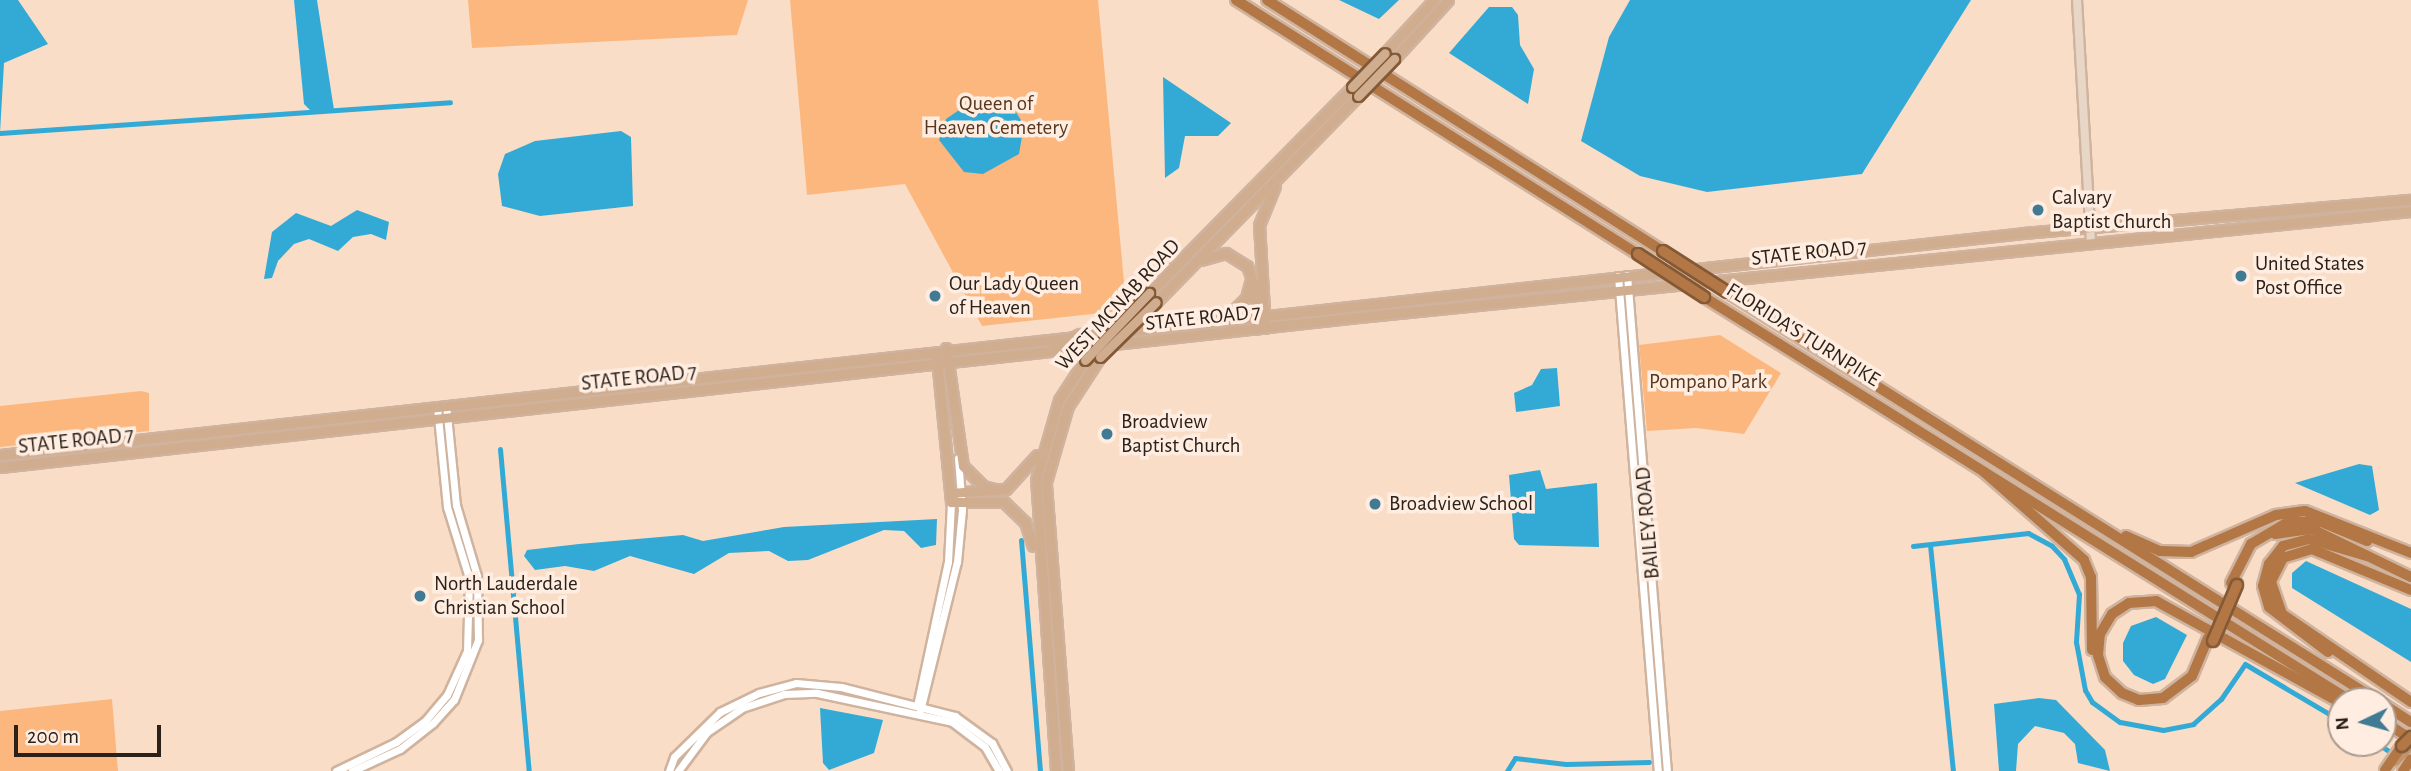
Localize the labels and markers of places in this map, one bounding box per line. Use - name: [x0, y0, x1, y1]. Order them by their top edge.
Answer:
- place label: Calvary Baptist Church: [2052, 185, 2171, 235]
- marker: Calvary Baptist Church: [2030, 202, 2046, 218]
- place label: United States Post Office: [2255, 251, 2364, 301]
- marker: United States Post Office: [2233, 268, 2249, 284]
- place label: Our Lady Queen of Heaven: [949, 271, 1079, 321]
- marker: Our Lady Queen of Heaven: [927, 288, 943, 304]
- place label: Broadview Baptist Church: [1121, 409, 1240, 459]
- marker: Broadview Baptist Church: [1099, 426, 1115, 442]
- place label: Broadview School: [1389, 491, 1533, 517]
- marker: Broadview School: [1367, 496, 1383, 512]
- place label: North Lauderdale Christian School: [434, 571, 578, 621]
- marker: North Lauderdale Christian School: [412, 588, 428, 604]

